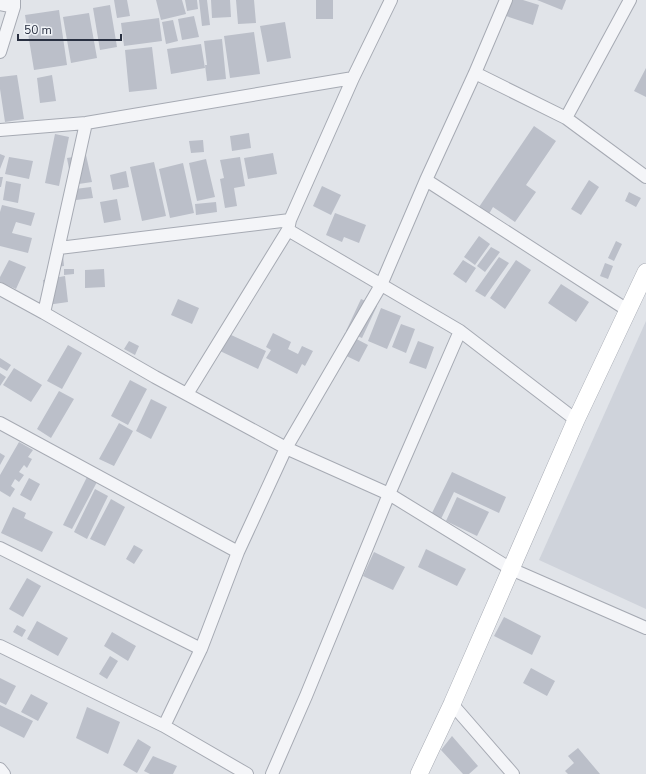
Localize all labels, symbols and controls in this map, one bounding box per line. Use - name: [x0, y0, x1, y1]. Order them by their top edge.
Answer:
- scale bar: [18, 16, 121, 42]
- text: 50 m: [24, 22, 52, 38]

